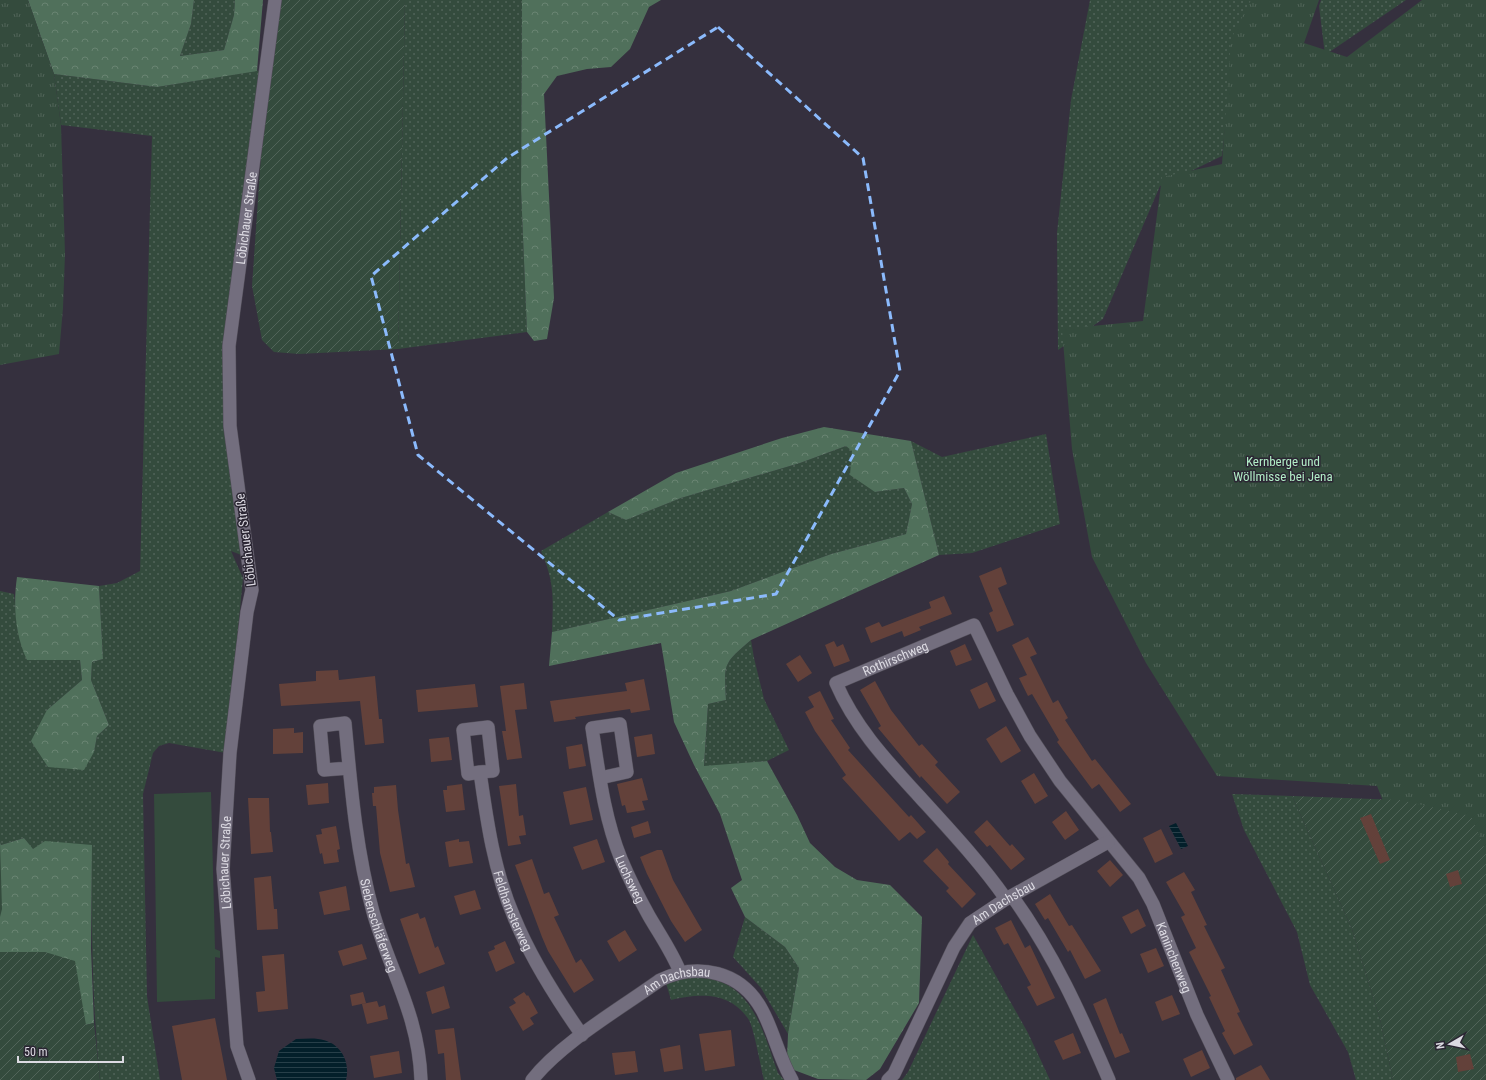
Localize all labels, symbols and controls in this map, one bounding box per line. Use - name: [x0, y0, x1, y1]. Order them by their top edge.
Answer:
- street label: Löbichauer Straße: [233, 171, 260, 265]
- park label: Kernberge und Wöllmisse bei Jena: [1233, 454, 1333, 484]
- street label: Löbichauer Straße: [232, 493, 259, 587]
- street label: Rothirschweg: [860, 638, 930, 679]
- street label: Löbichauer Straße: [216, 816, 234, 910]
- street label: Luchsweg: [612, 853, 648, 906]
- street label: Feldhamsterweg: [490, 869, 535, 953]
- street label: Siebenschläferweg: [357, 877, 401, 974]
- street label: Am Dachsbau: [969, 878, 1037, 928]
- street label: Kaninchenweg: [1153, 920, 1194, 995]
- street label: Am Dachsbau: [640, 964, 711, 998]
- north arrow: [1430, 1024, 1470, 1064]
- scale bar: [18, 1038, 123, 1064]
- text: N: [1434, 1041, 1448, 1050]
- text: 50 m: [24, 1045, 48, 1059]

